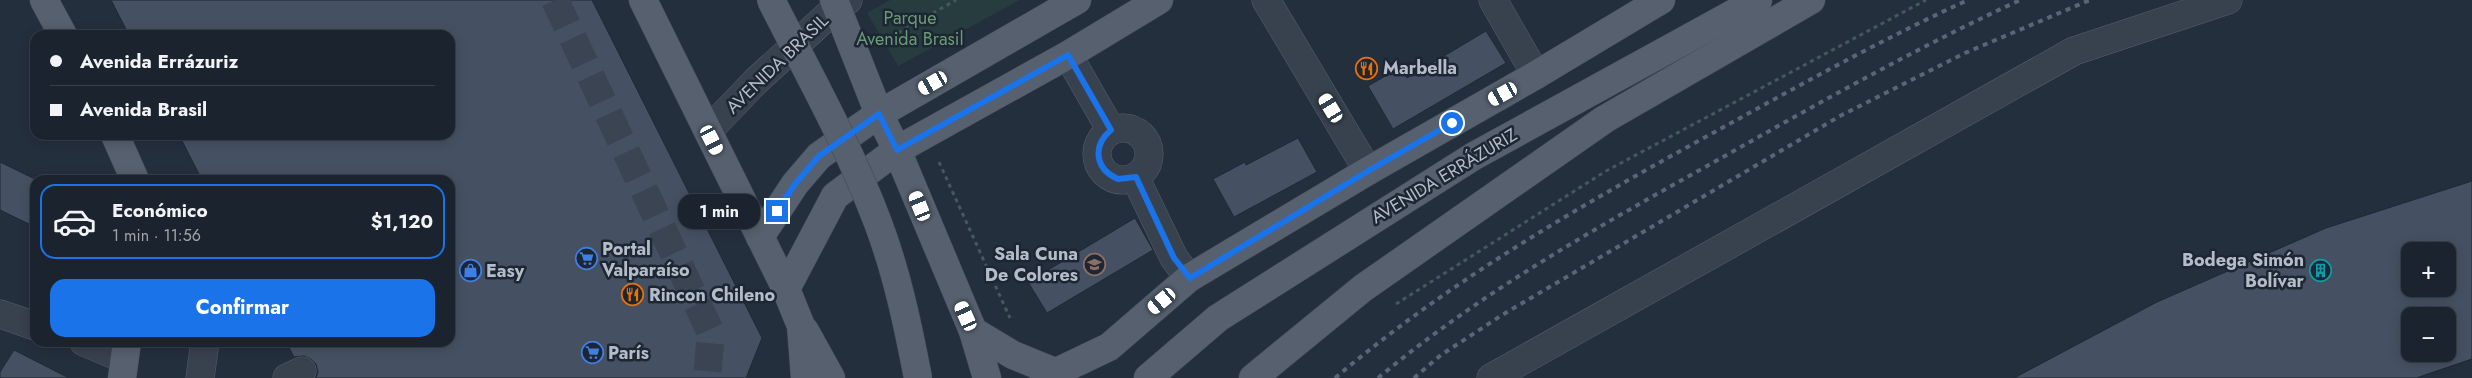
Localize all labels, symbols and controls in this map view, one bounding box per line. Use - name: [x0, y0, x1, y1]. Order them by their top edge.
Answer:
- park label: Parque Avenida Brasil: [856, 5, 964, 52]
- street label: AVENIDA BRASIL: [720, 8, 834, 120]
- text: Avenida Errázuriz: [80, 48, 239, 75]
- place label: Marbella: [1383, 55, 1457, 81]
- restaurant icon: Marbella: [1355, 56, 1379, 80]
- car: [916, 69, 949, 97]
- car: [1486, 80, 1519, 108]
- car: [1316, 91, 1345, 125]
- text: Avenida Brasil: [80, 96, 207, 123]
- route start: [1441, 112, 1463, 134]
- street label: AVENIDA ERRÁZURIZ: [1366, 122, 1522, 230]
- car: [698, 123, 725, 157]
- car: [907, 189, 932, 223]
- callout: 1 min: [677, 194, 760, 228]
- text: Económico: [112, 197, 208, 224]
- icon: car: [52, 199, 97, 244]
- text: 1 min: [699, 200, 739, 223]
- route end: [766, 200, 788, 222]
- text: $1,120: [371, 208, 433, 235]
- text: 1 min · 11:56: [112, 224, 201, 247]
- place label: Portal Valparaíso: [601, 236, 690, 283]
- place label: Sala Cuna De Colores: [985, 241, 1078, 288]
- map controls: [2401, 242, 2456, 362]
- button: +: [2401, 242, 2456, 297]
- supermarket icon: Portal Valparaíso: [574, 247, 598, 271]
- place label: Bodega Simón Bolívar: [2182, 247, 2305, 294]
- school or university icon: Sala Cuna De Colores: [1082, 252, 1106, 276]
- place label: Easy: [486, 258, 525, 284]
- building icon: Bodega Simón Bolívar: [2308, 258, 2332, 282]
- shop icon: Easy: [458, 259, 482, 283]
- button: Confirmar: [50, 279, 435, 337]
- place label: Rincon Chileno: [649, 282, 776, 308]
- restaurant icon: Rincon Chileno: [621, 283, 645, 307]
- car: [1145, 286, 1178, 316]
- car: [953, 299, 978, 333]
- button: −: [2401, 307, 2456, 362]
- place label: París: [608, 340, 649, 366]
- supermarket icon: París: [580, 341, 604, 365]

